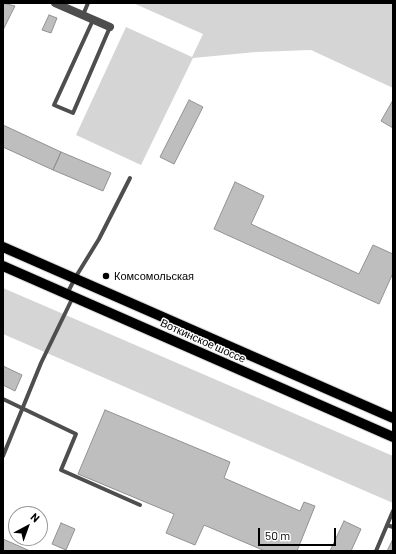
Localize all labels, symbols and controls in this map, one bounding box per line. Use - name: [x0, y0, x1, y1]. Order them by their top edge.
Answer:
- place label: Комсомольская: [114, 269, 194, 283]
- marker: Комсомольская: [101, 271, 111, 281]
- street label: Воткинское шоссе: [158, 316, 248, 366]
- north arrow: [8, 506, 48, 546]
- text: N: [29, 510, 43, 525]
- scale bar: [260, 520, 338, 546]
- text: 50 m: [265, 528, 290, 542]

